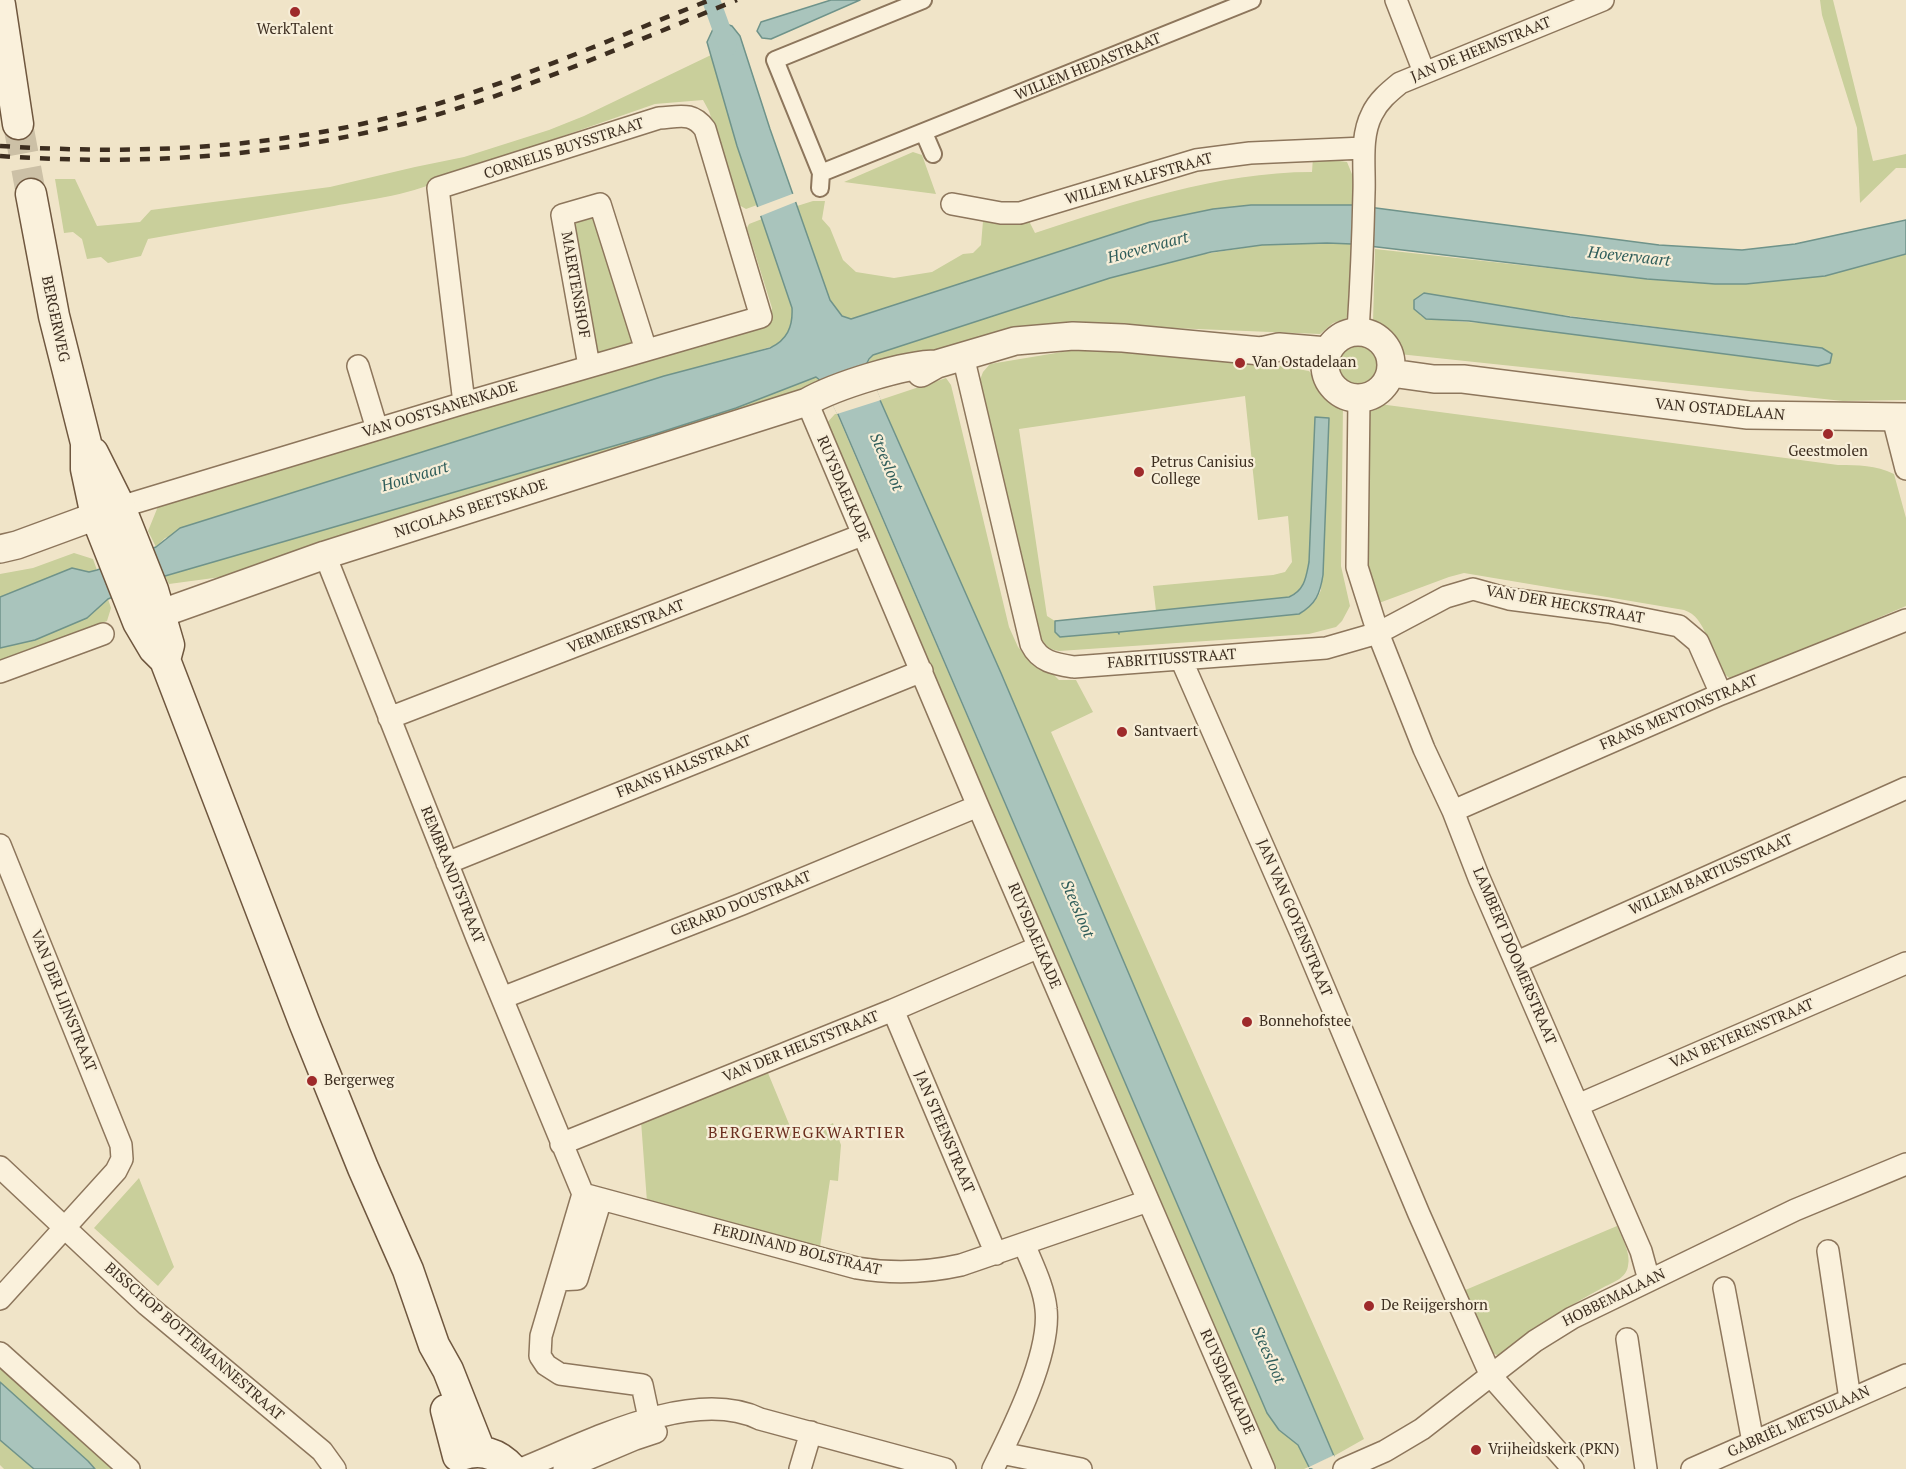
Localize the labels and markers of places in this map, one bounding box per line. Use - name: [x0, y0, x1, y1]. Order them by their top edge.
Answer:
- marker: WerkTalent: [288, 5, 302, 19]
- place label: WerkTalent: [256, 21, 334, 39]
- place label: Van Ostadelaan: [1252, 354, 1356, 372]
- marker: Van Ostadelaan: [1233, 356, 1247, 370]
- marker: Geestmolen: [1821, 427, 1835, 441]
- place label: Geestmolen: [1788, 443, 1868, 461]
- place label: Petrus Canisius College: [1151, 454, 1254, 489]
- marker: Petrus Canisius College: [1132, 465, 1146, 479]
- place label: Santvaert: [1134, 723, 1198, 741]
- marker: Santvaert: [1115, 725, 1129, 739]
- place label: Bonnehofstee: [1259, 1013, 1351, 1031]
- marker: Bonnehofstee: [1240, 1015, 1254, 1029]
- place label: Bergerweg: [324, 1072, 394, 1090]
- marker: Bergerweg: [305, 1074, 319, 1088]
- place label: De Reijgershorn: [1381, 1297, 1488, 1315]
- marker: De Reijgershorn: [1362, 1299, 1376, 1313]
- place label: Vrijheidskerk (PKN): [1488, 1441, 1619, 1459]
- marker: Vrijheidskerk (PKN): [1469, 1443, 1483, 1457]

